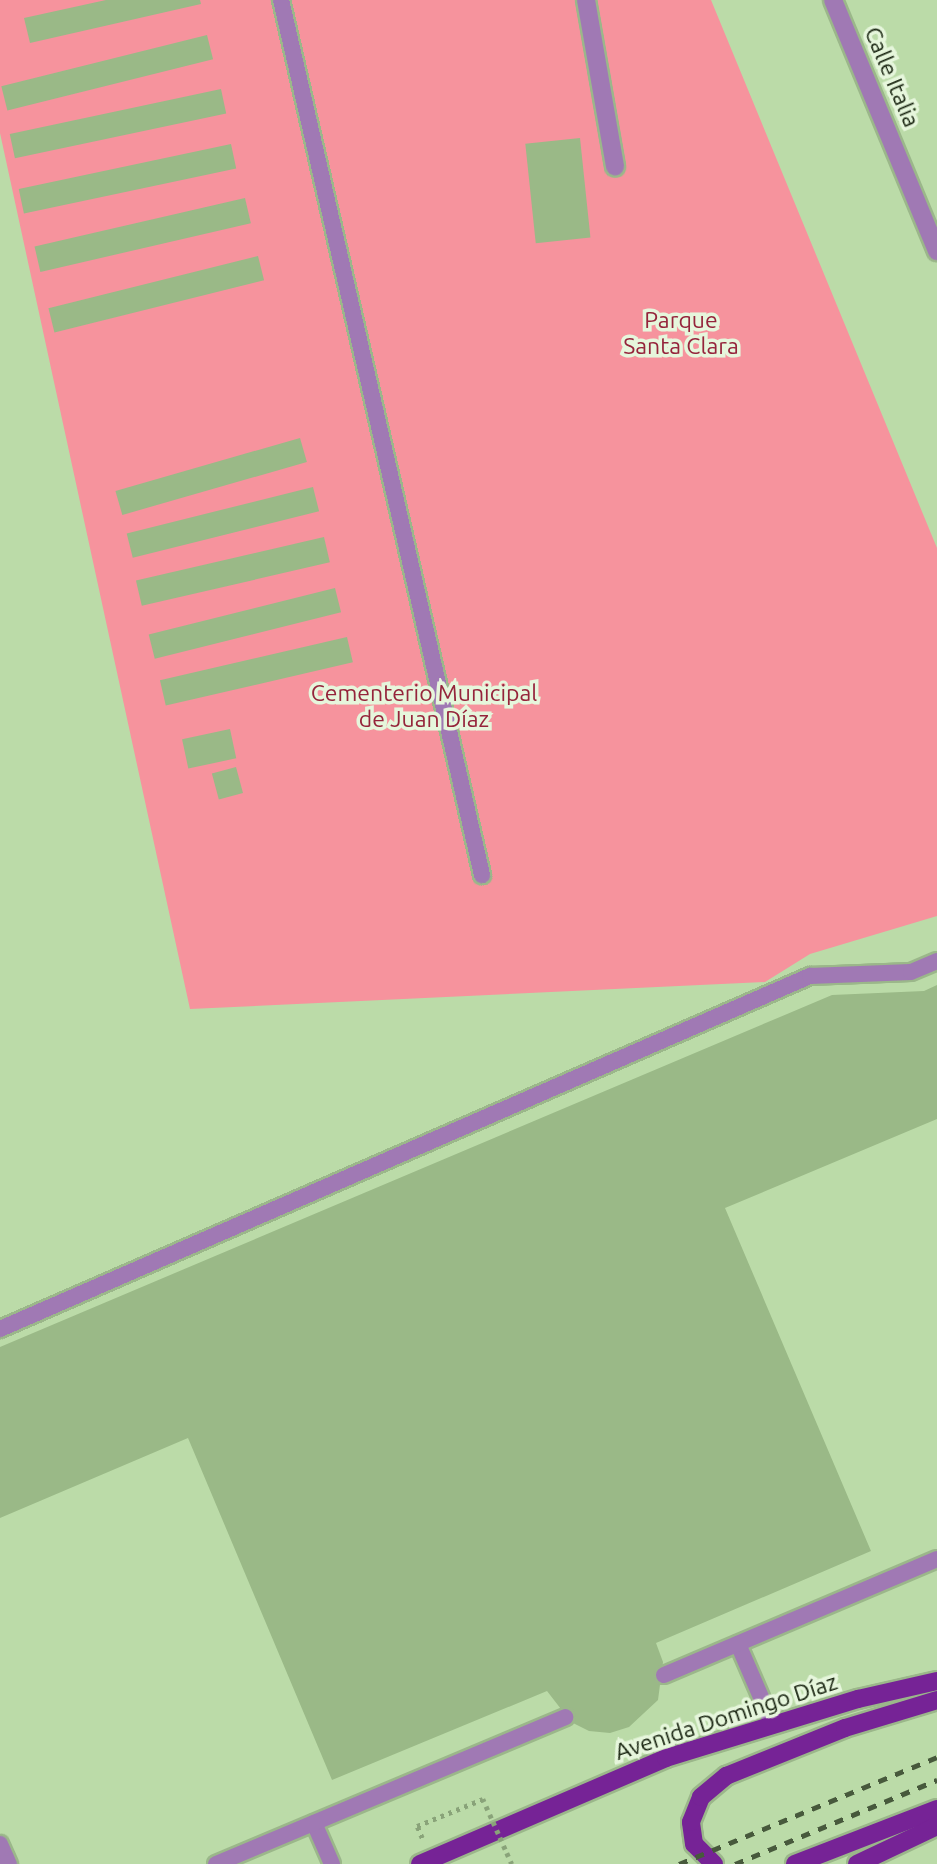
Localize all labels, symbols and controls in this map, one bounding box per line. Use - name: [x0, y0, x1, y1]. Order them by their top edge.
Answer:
- street label: Calle Italia: [859, 23, 925, 131]
- park label: Parque Santa Clara: [623, 306, 739, 360]
- park label: Cementerio Municipal de Juan Díaz: [311, 679, 537, 733]
- street label: Avenida Domingo Díaz: [611, 1668, 841, 1766]

